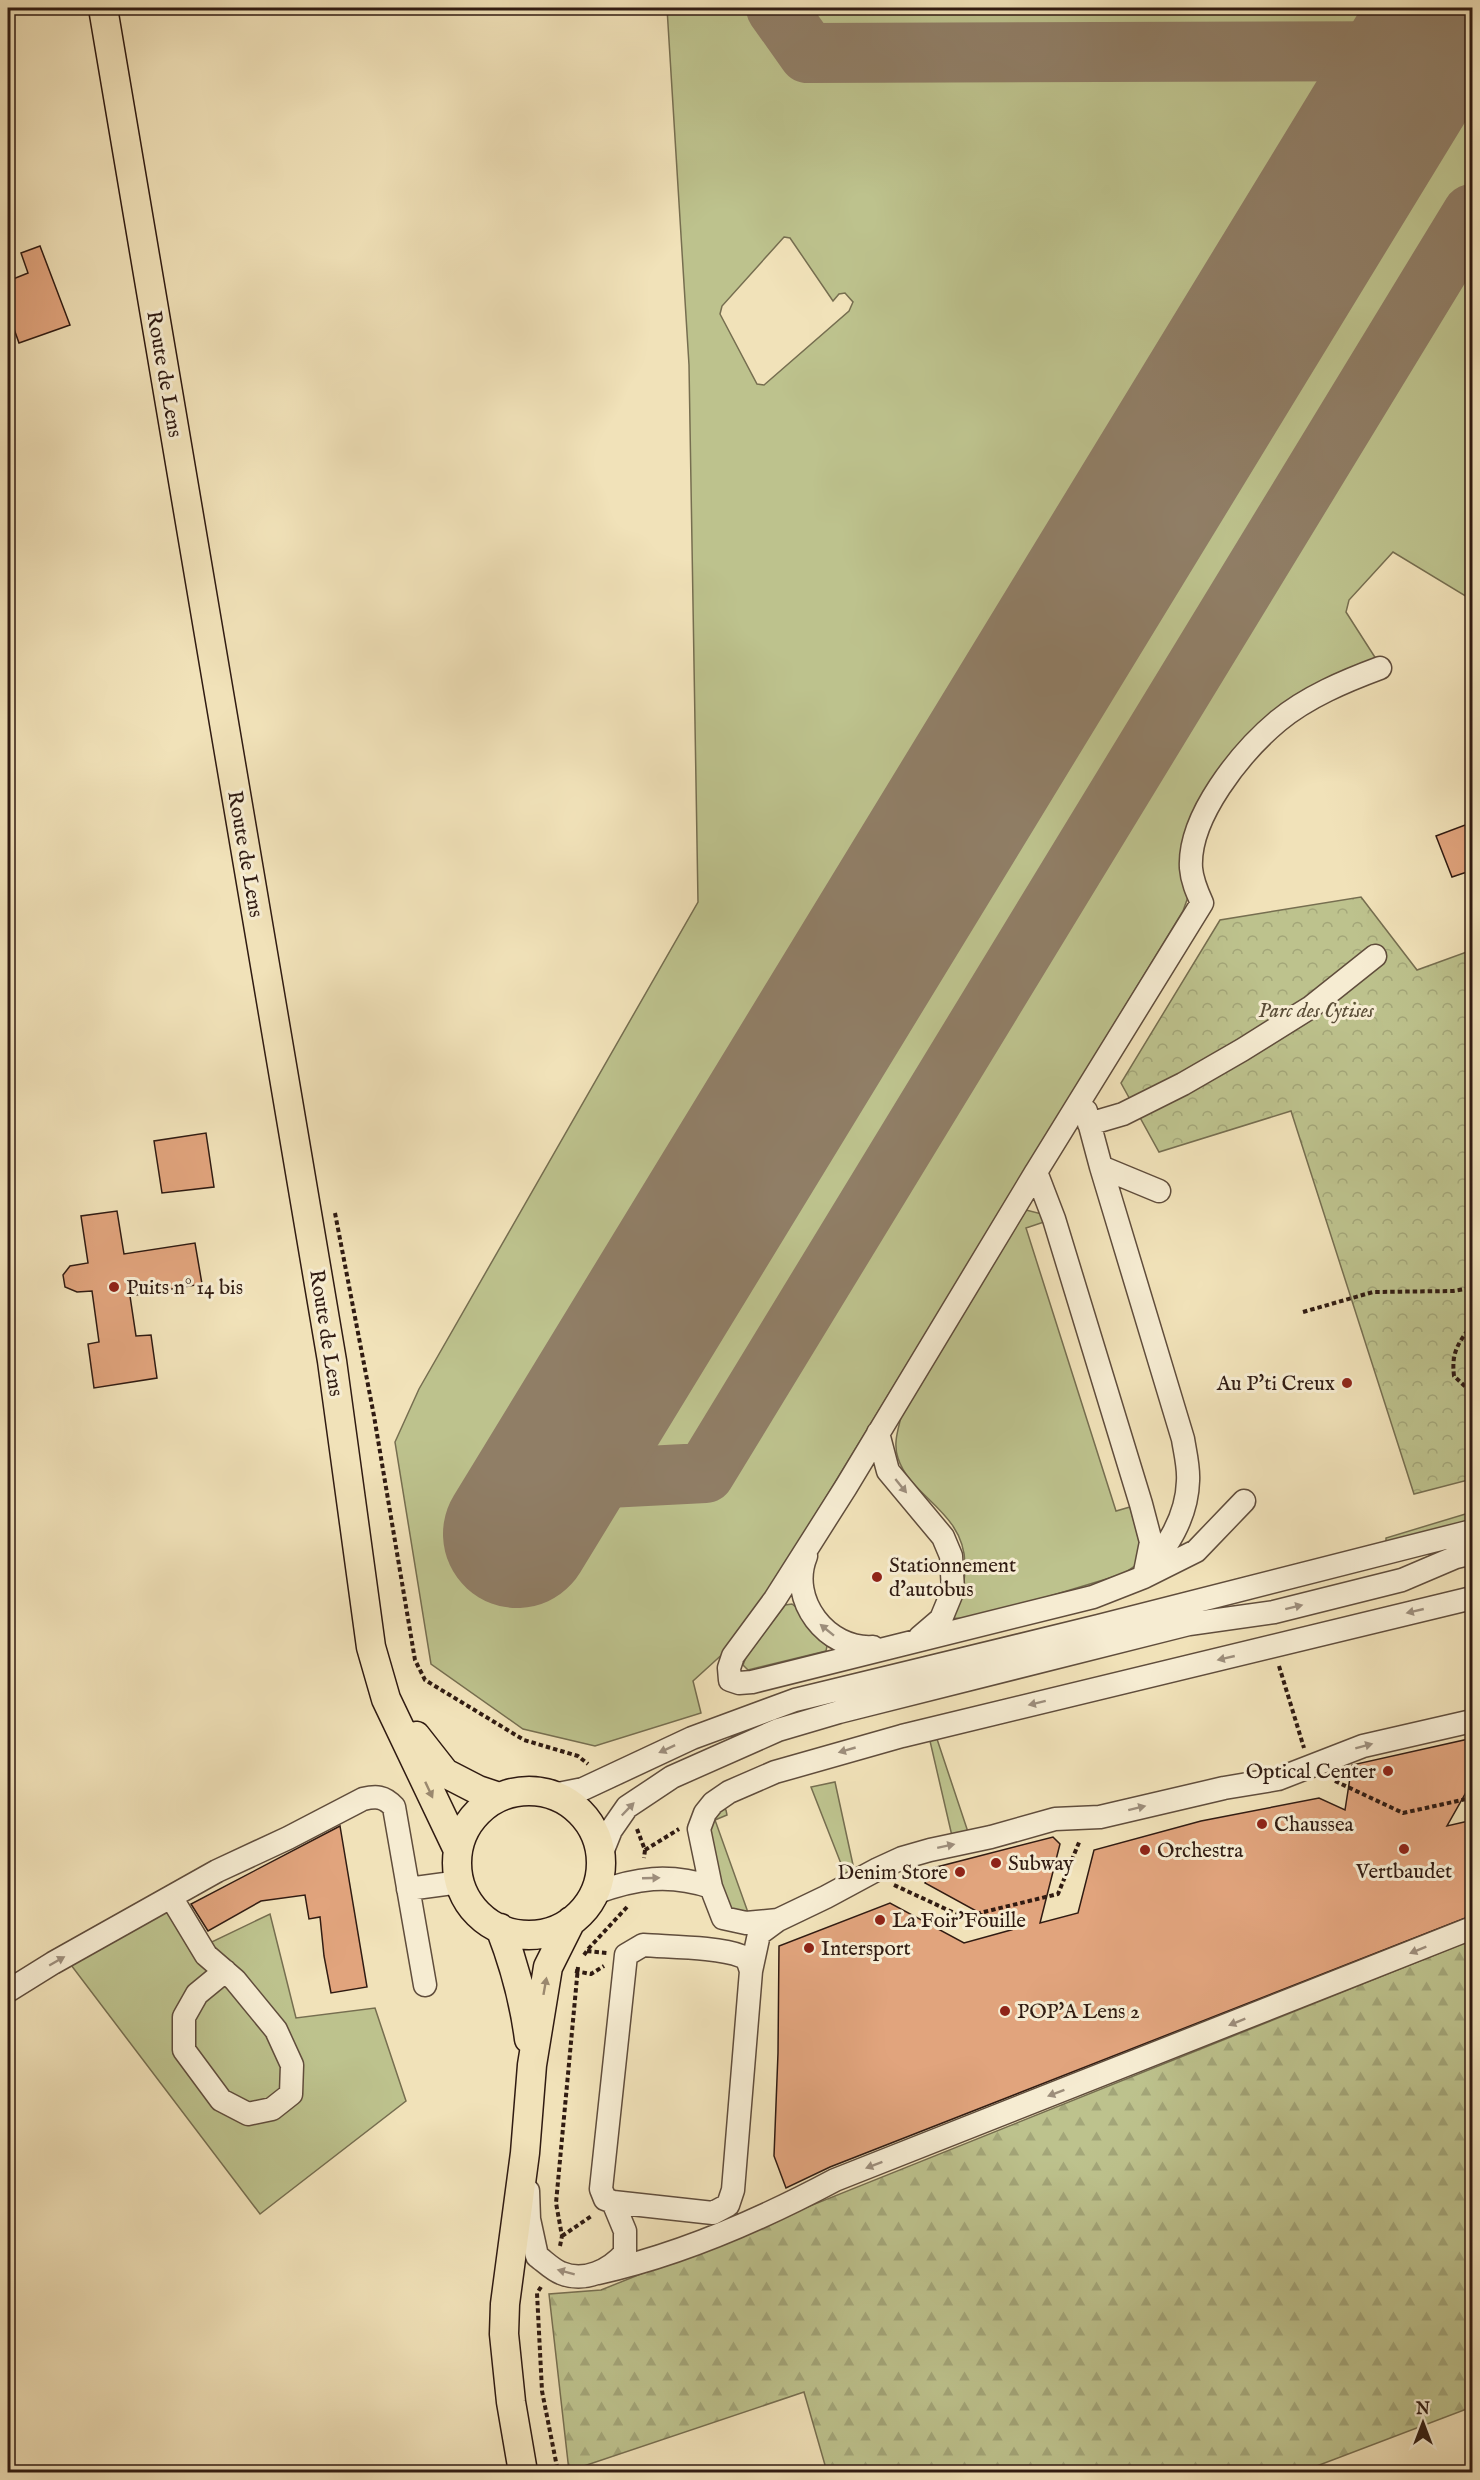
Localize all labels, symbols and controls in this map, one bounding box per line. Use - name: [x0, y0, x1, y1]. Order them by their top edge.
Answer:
- street label: Route de Lens: [139, 309, 188, 440]
- street label: Route de Lens: [220, 789, 269, 920]
- park label: Parc des Cytises: [1258, 998, 1375, 1025]
- street label: Route de Lens: [302, 1268, 349, 1399]
- place label: Puits n° 14 bis: [126, 1275, 243, 1302]
- marker: Puits n° 14 bis: [107, 1280, 121, 1294]
- place label: Au P'ti Creux: [1216, 1371, 1335, 1398]
- marker: Au P'ti Creux: [1340, 1376, 1354, 1390]
- one-way arrow: [894, 1478, 907, 1494]
- place label: Stationnement d'autobus: [889, 1553, 1016, 1604]
- marker: Stationnement d'autobus: [870, 1570, 884, 1584]
- one-way arrow: [1285, 1602, 1303, 1612]
- one-way arrow: [1406, 1606, 1425, 1616]
- one-way arrow: [819, 1624, 835, 1637]
- one-way arrow: [1216, 1654, 1235, 1663]
- one-way arrow: [1027, 1699, 1046, 1709]
- one-way arrow: [1355, 1740, 1374, 1750]
- one-way arrow: [659, 1745, 676, 1754]
- one-way arrow: [838, 1746, 856, 1755]
- place label: Optical Center: [1246, 1759, 1376, 1786]
- marker: Optical Center: [1381, 1764, 1395, 1778]
- one-way arrow: [424, 1782, 434, 1800]
- one-way arrow: [621, 1801, 635, 1816]
- one-way arrow: [1128, 1803, 1146, 1813]
- place label: Chaussea: [1274, 1812, 1355, 1839]
- marker: Chaussea: [1255, 1817, 1269, 1831]
- place label: Orchestra: [1157, 1838, 1244, 1865]
- one-way arrow: [937, 1841, 956, 1850]
- marker: Vertbaudet: [1397, 1842, 1411, 1856]
- marker: Orchestra: [1138, 1843, 1152, 1857]
- place label: Subway: [1008, 1851, 1074, 1878]
- marker: Subway: [989, 1856, 1003, 1870]
- place label: Vertbaudet: [1355, 1859, 1452, 1886]
- place label: Denim Store: [837, 1860, 948, 1887]
- marker: Denim Store: [953, 1865, 967, 1879]
- one-way arrow: [641, 1874, 660, 1883]
- place label: La Foir'Fouille: [892, 1908, 1026, 1935]
- marker: La Foir'Fouille: [873, 1913, 887, 1927]
- place label: Intersport: [821, 1936, 911, 1963]
- marker: Intersport: [802, 1941, 816, 1955]
- one-way arrow: [1409, 1946, 1427, 1955]
- one-way arrow: [49, 1955, 65, 1966]
- one-way arrow: [541, 1977, 550, 1996]
- place label: POP'A Lens 2: [1017, 1999, 1140, 2026]
- marker: POP'A Lens 2: [998, 2004, 1012, 2018]
- one-way arrow: [1228, 2018, 1246, 2027]
- one-way arrow: [1046, 2089, 1064, 2099]
- one-way arrow: [865, 2161, 883, 2170]
- one-way arrow: [557, 2267, 575, 2277]
- north arrow: [1393, 2393, 1453, 2453]
- text: N: [1415, 2400, 1430, 2420]

